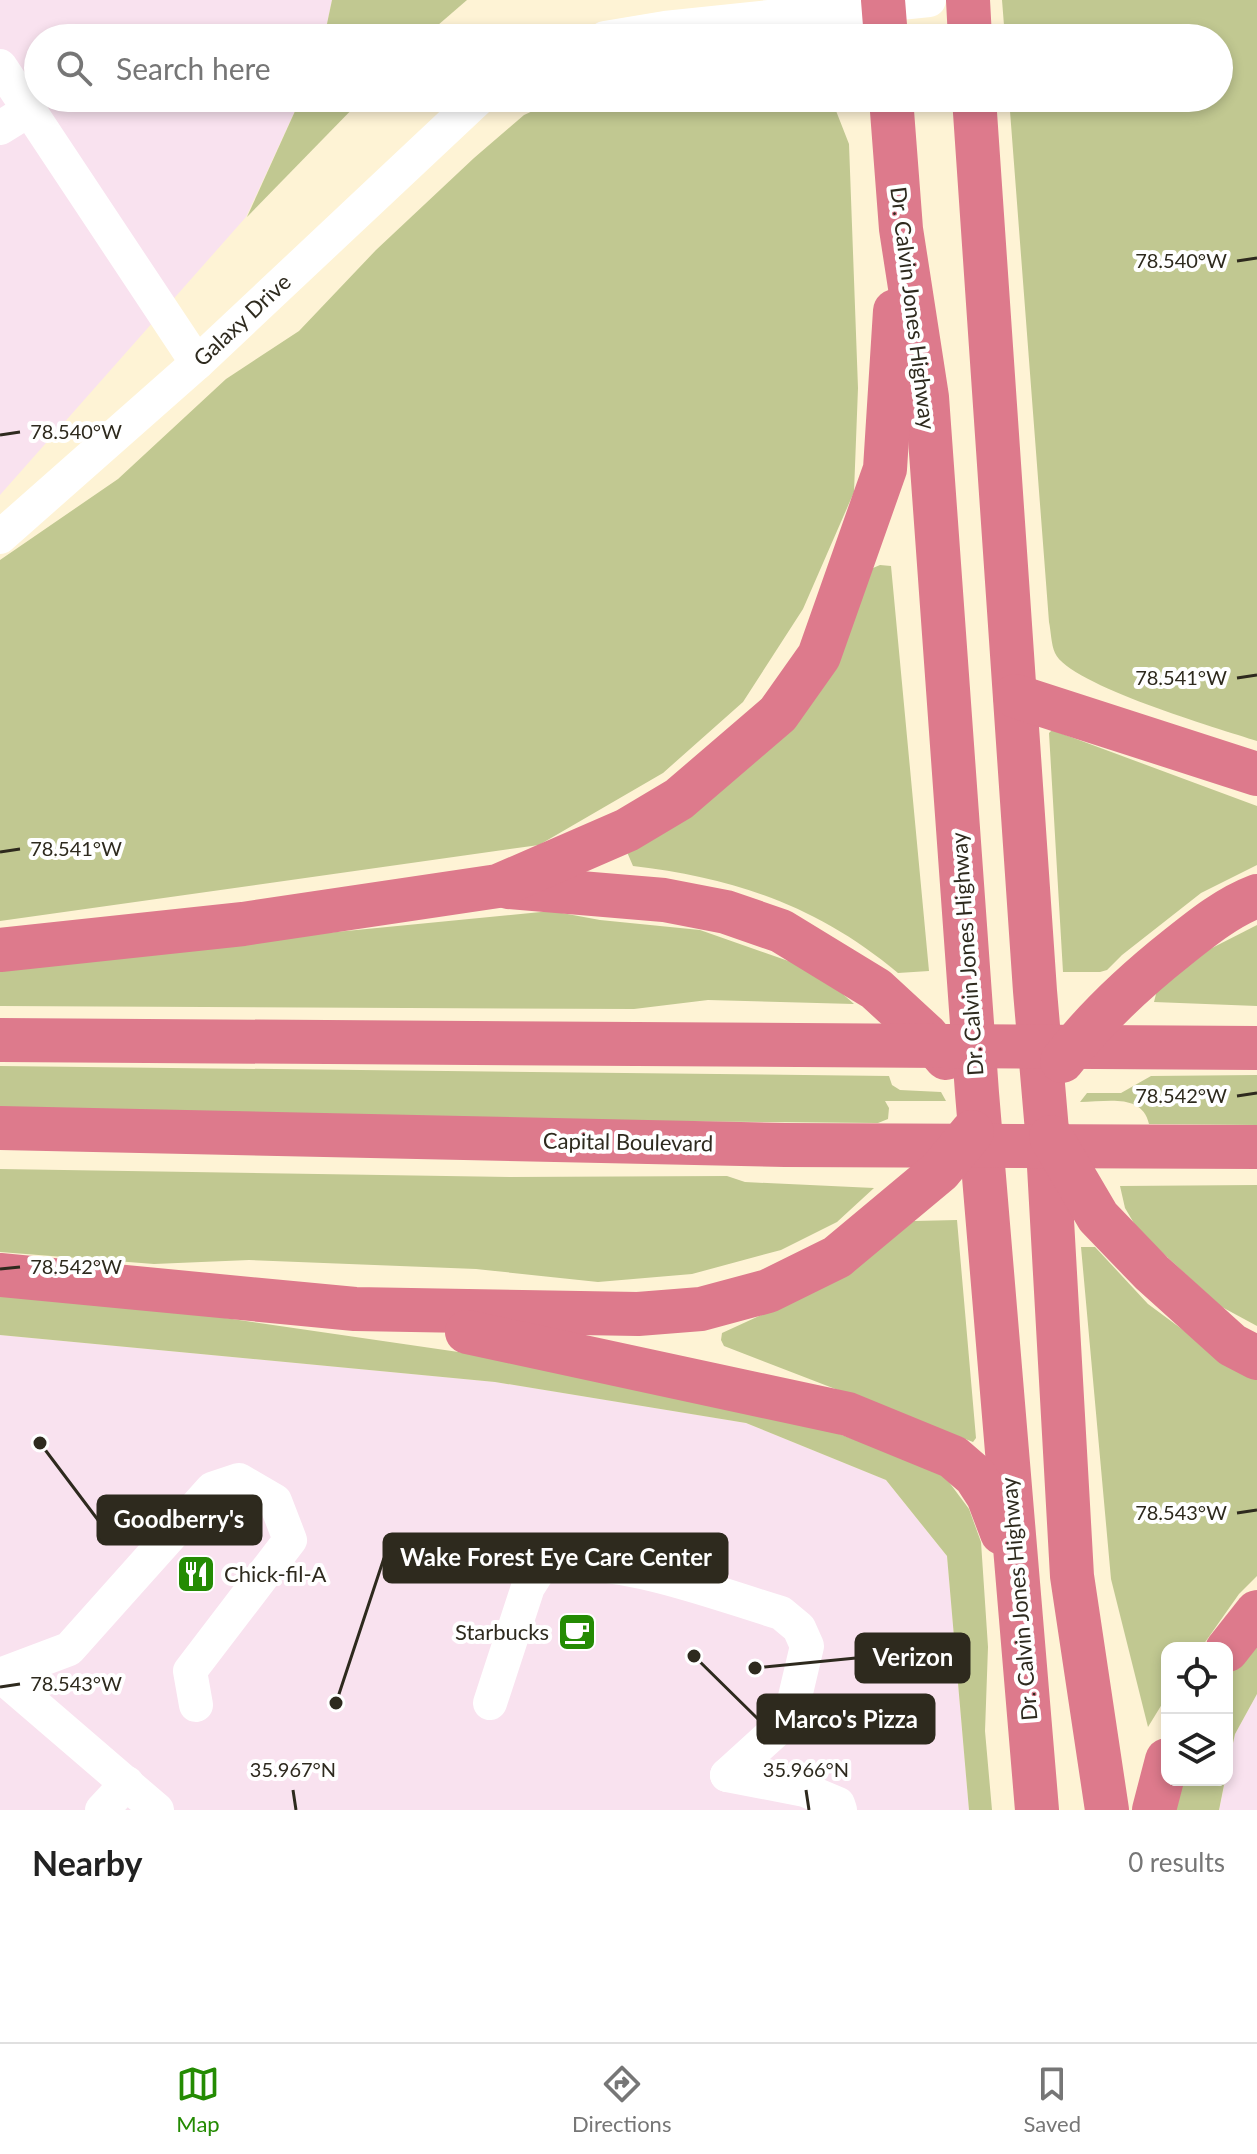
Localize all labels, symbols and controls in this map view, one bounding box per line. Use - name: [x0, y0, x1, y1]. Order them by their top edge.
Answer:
- search box: [24, 24, 1233, 112]
- icon: search: [52, 46, 96, 90]
- text: Search here: [116, 50, 271, 86]
- street label: Dr. Calvin Jones Highway: [885, 185, 942, 431]
- text: 78.540°W: [1135, 248, 1227, 272]
- street label: Galaxy Drive: [188, 268, 296, 371]
- text: 78.540°W: [30, 419, 122, 443]
- text: 78.541°W: [1135, 665, 1227, 689]
- street label: Dr. Calvin Jones Highway: [944, 831, 988, 1077]
- text: 78.541°W: [30, 836, 122, 860]
- text: 78.542°W: [1135, 1083, 1227, 1107]
- street label: Capital Boulevard: [543, 1127, 713, 1156]
- text: 78.542°W: [30, 1254, 122, 1278]
- street label: Dr. Calvin Jones Highway: [994, 1476, 1043, 1722]
- callout: Goodberry's: [98, 1496, 261, 1544]
- text: 78.543°W: [1135, 1500, 1227, 1524]
- text: Goodberry's: [114, 1504, 244, 1533]
- callout: Wake Forest Eye Care Center: [384, 1534, 727, 1582]
- text: Wake Forest Eye Care Center: [400, 1542, 712, 1571]
- restaurant icon: Chick-fil-A: [175, 1553, 217, 1595]
- place label: Chick-fil-A: [224, 1560, 327, 1587]
- cafe icon: Starbucks: [556, 1611, 598, 1653]
- place label: Starbucks: [455, 1618, 549, 1645]
- callout: Verizon: [856, 1634, 969, 1682]
- text: Verizon: [872, 1642, 953, 1671]
- map controls: [1161, 1642, 1233, 1786]
- button: locate: [1161, 1642, 1233, 1714]
- text: 78.543°W: [30, 1671, 122, 1695]
- callout: Marco's Pizza: [758, 1695, 934, 1743]
- text: Marco's Pizza: [774, 1704, 918, 1733]
- button: layers: [1161, 1714, 1233, 1786]
- text: 35.967°N: [250, 1757, 336, 1781]
- text: 35.966°N: [763, 1757, 849, 1781]
- text: Nearby: [32, 1842, 143, 1883]
- text: 0 results: [1128, 1846, 1225, 1878]
- tab: Map: [176, 2062, 220, 2137]
- tab: Directions: [572, 2062, 671, 2137]
- tab: Saved: [1023, 2062, 1081, 2137]

